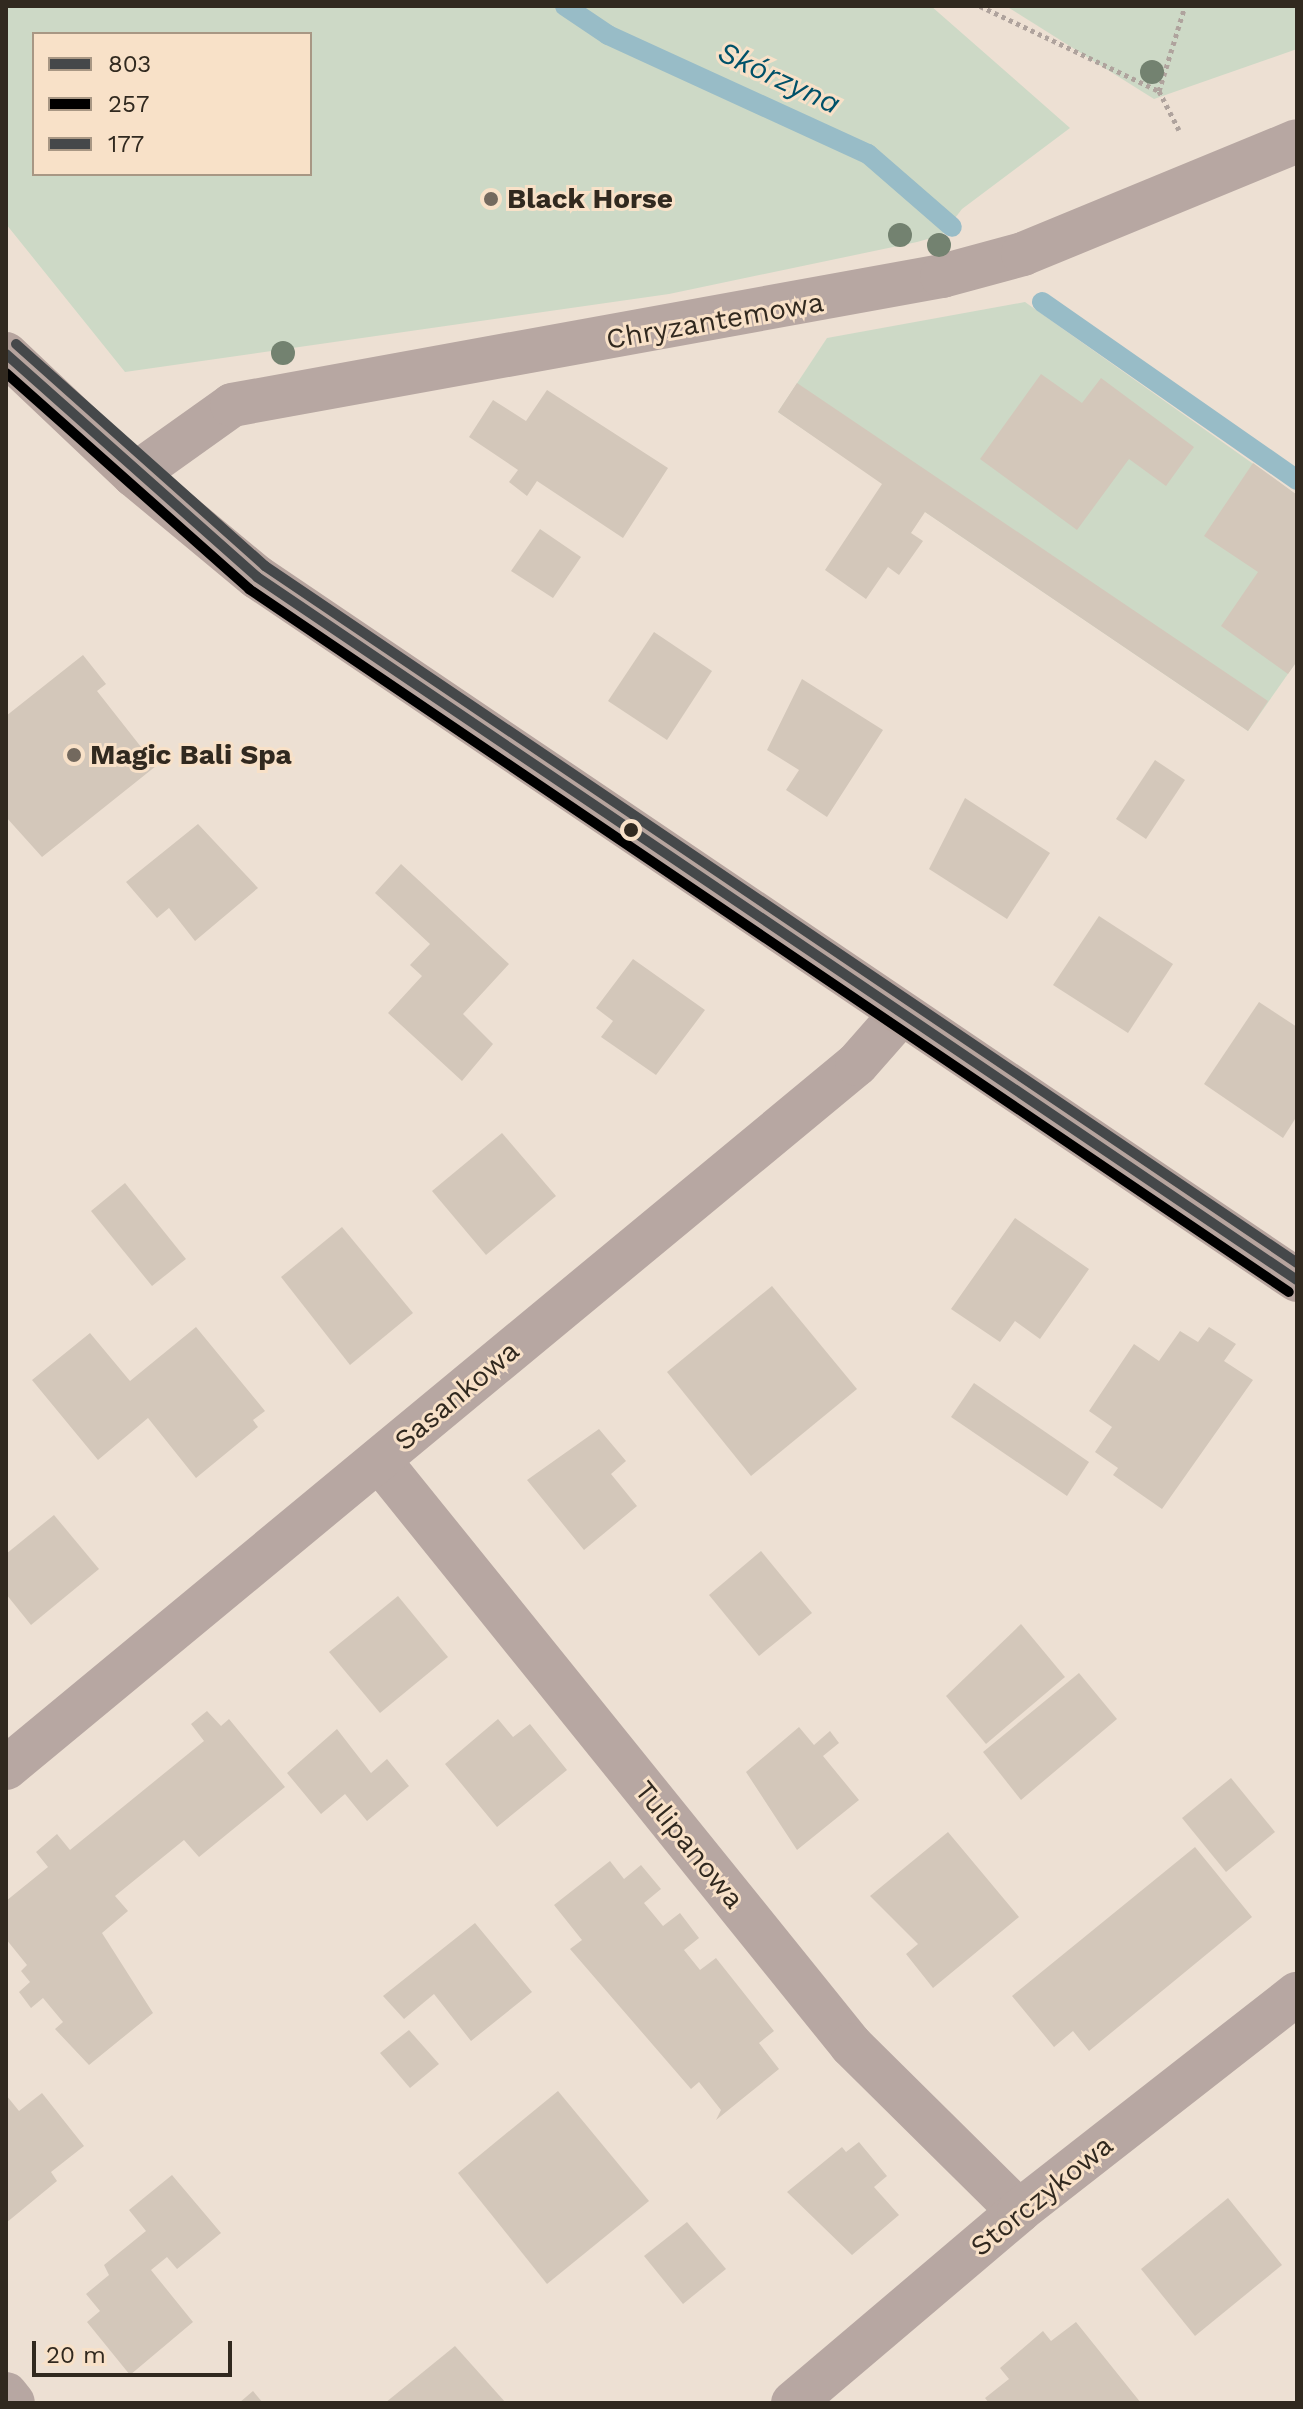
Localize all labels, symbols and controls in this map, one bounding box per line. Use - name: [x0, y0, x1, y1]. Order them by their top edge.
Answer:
- legend: [32, 32, 312, 176]
- water label: Skórzyna: [712, 34, 846, 122]
- text: 803: [108, 50, 151, 78]
- text: 257: [108, 90, 149, 118]
- text: 177: [108, 130, 144, 158]
- place label: Black Horse: [507, 182, 673, 216]
- marker: Black Horse: [482, 190, 500, 208]
- street label: Chryzantemowa: [604, 285, 826, 357]
- place label: Magic Bali Spa: [90, 738, 292, 772]
- marker: Magic Bali Spa: [65, 746, 83, 764]
- unlabelled marker: [623, 822, 639, 838]
- street label: Sasankowa: [388, 1334, 526, 1458]
- street label: Tulipanowa: [627, 1774, 751, 1916]
- street label: Storczykowa: [964, 2128, 1120, 2264]
- scale bar: [36, 2325, 236, 2375]
- text: 20 m: [46, 2341, 106, 2369]

